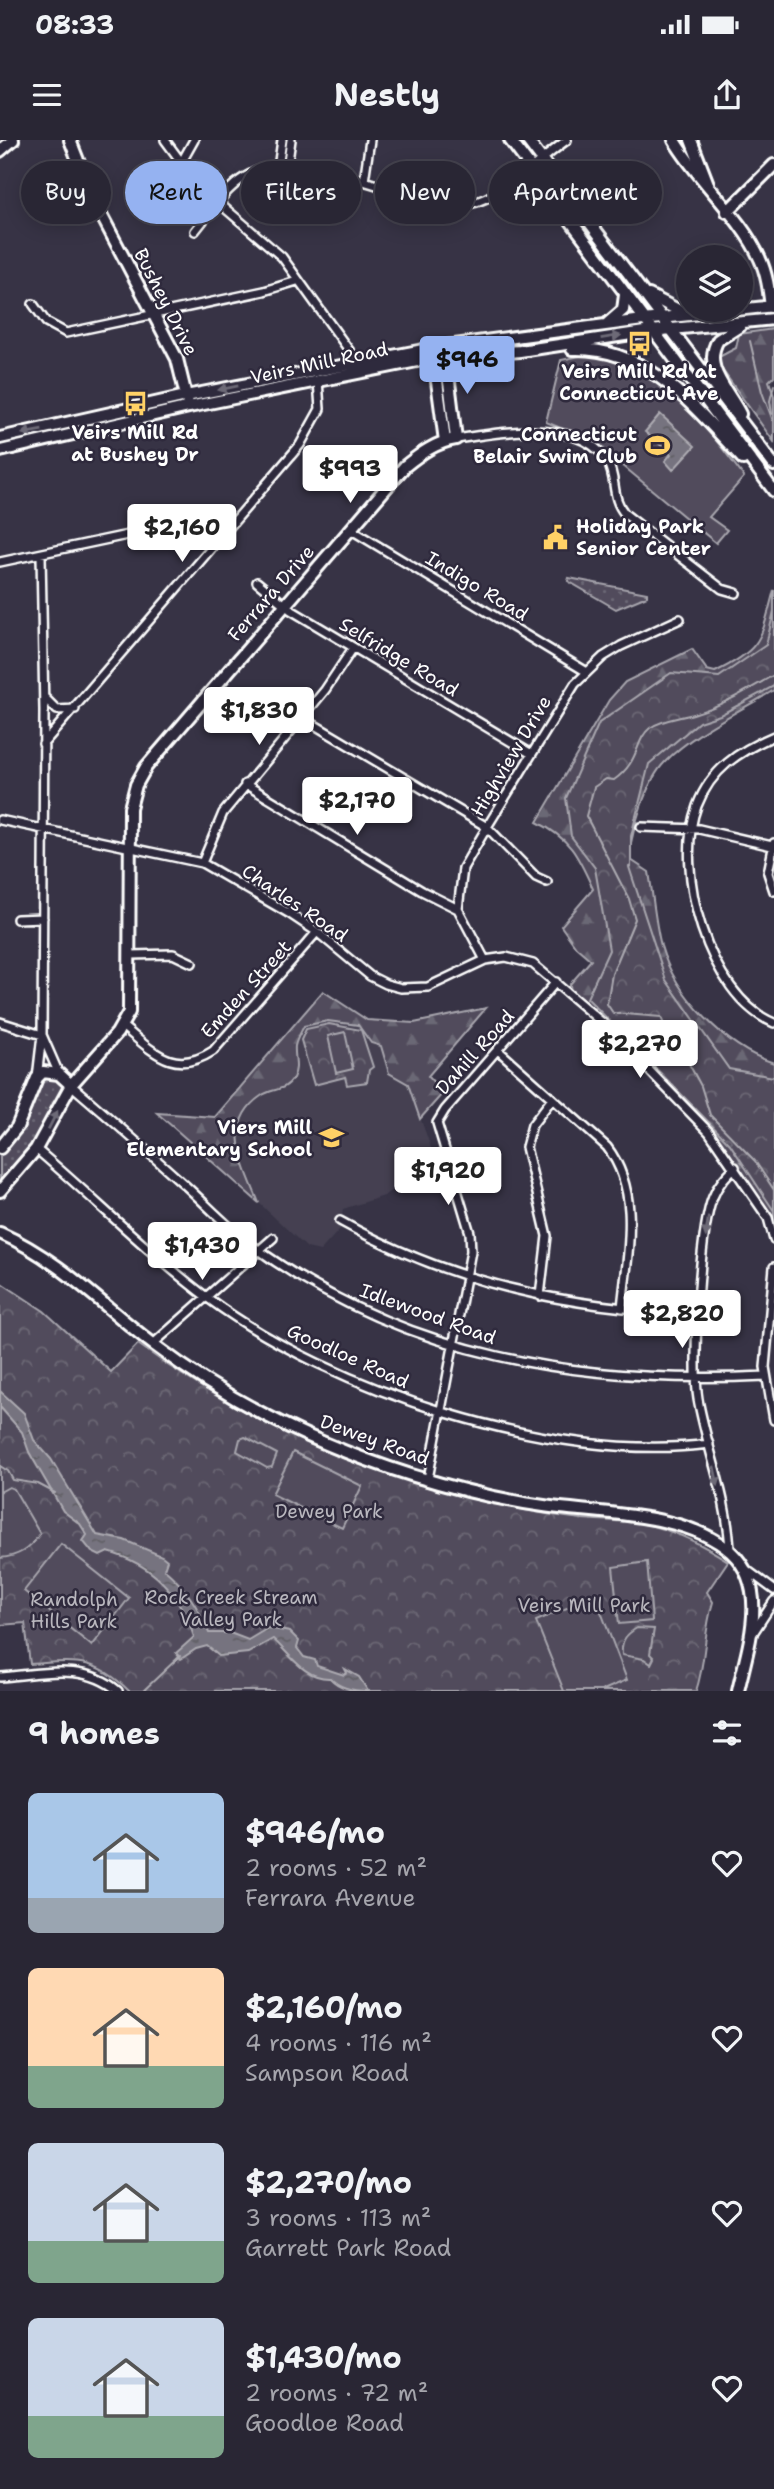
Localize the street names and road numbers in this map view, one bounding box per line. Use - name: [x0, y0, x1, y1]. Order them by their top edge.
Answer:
- street label: Bushey Drive: [128, 244, 204, 360]
- street label: Veirs Mill Road: [248, 336, 390, 390]
- street label: Ferrara Drive: [222, 539, 320, 647]
- street label: Indigo Road: [421, 545, 533, 627]
- street label: Selfridge Road: [335, 612, 463, 702]
- street label: Highview Drive: [465, 691, 557, 821]
- street label: Charles Road: [237, 858, 353, 948]
- street label: Emden Street: [195, 935, 297, 1043]
- street label: Dahill Road: [430, 1004, 520, 1100]
- street label: Idlewood Road: [356, 1278, 500, 1350]
- street label: Goodloe Road: [283, 1318, 413, 1394]
- street label: Dewey Road: [317, 1409, 433, 1471]

